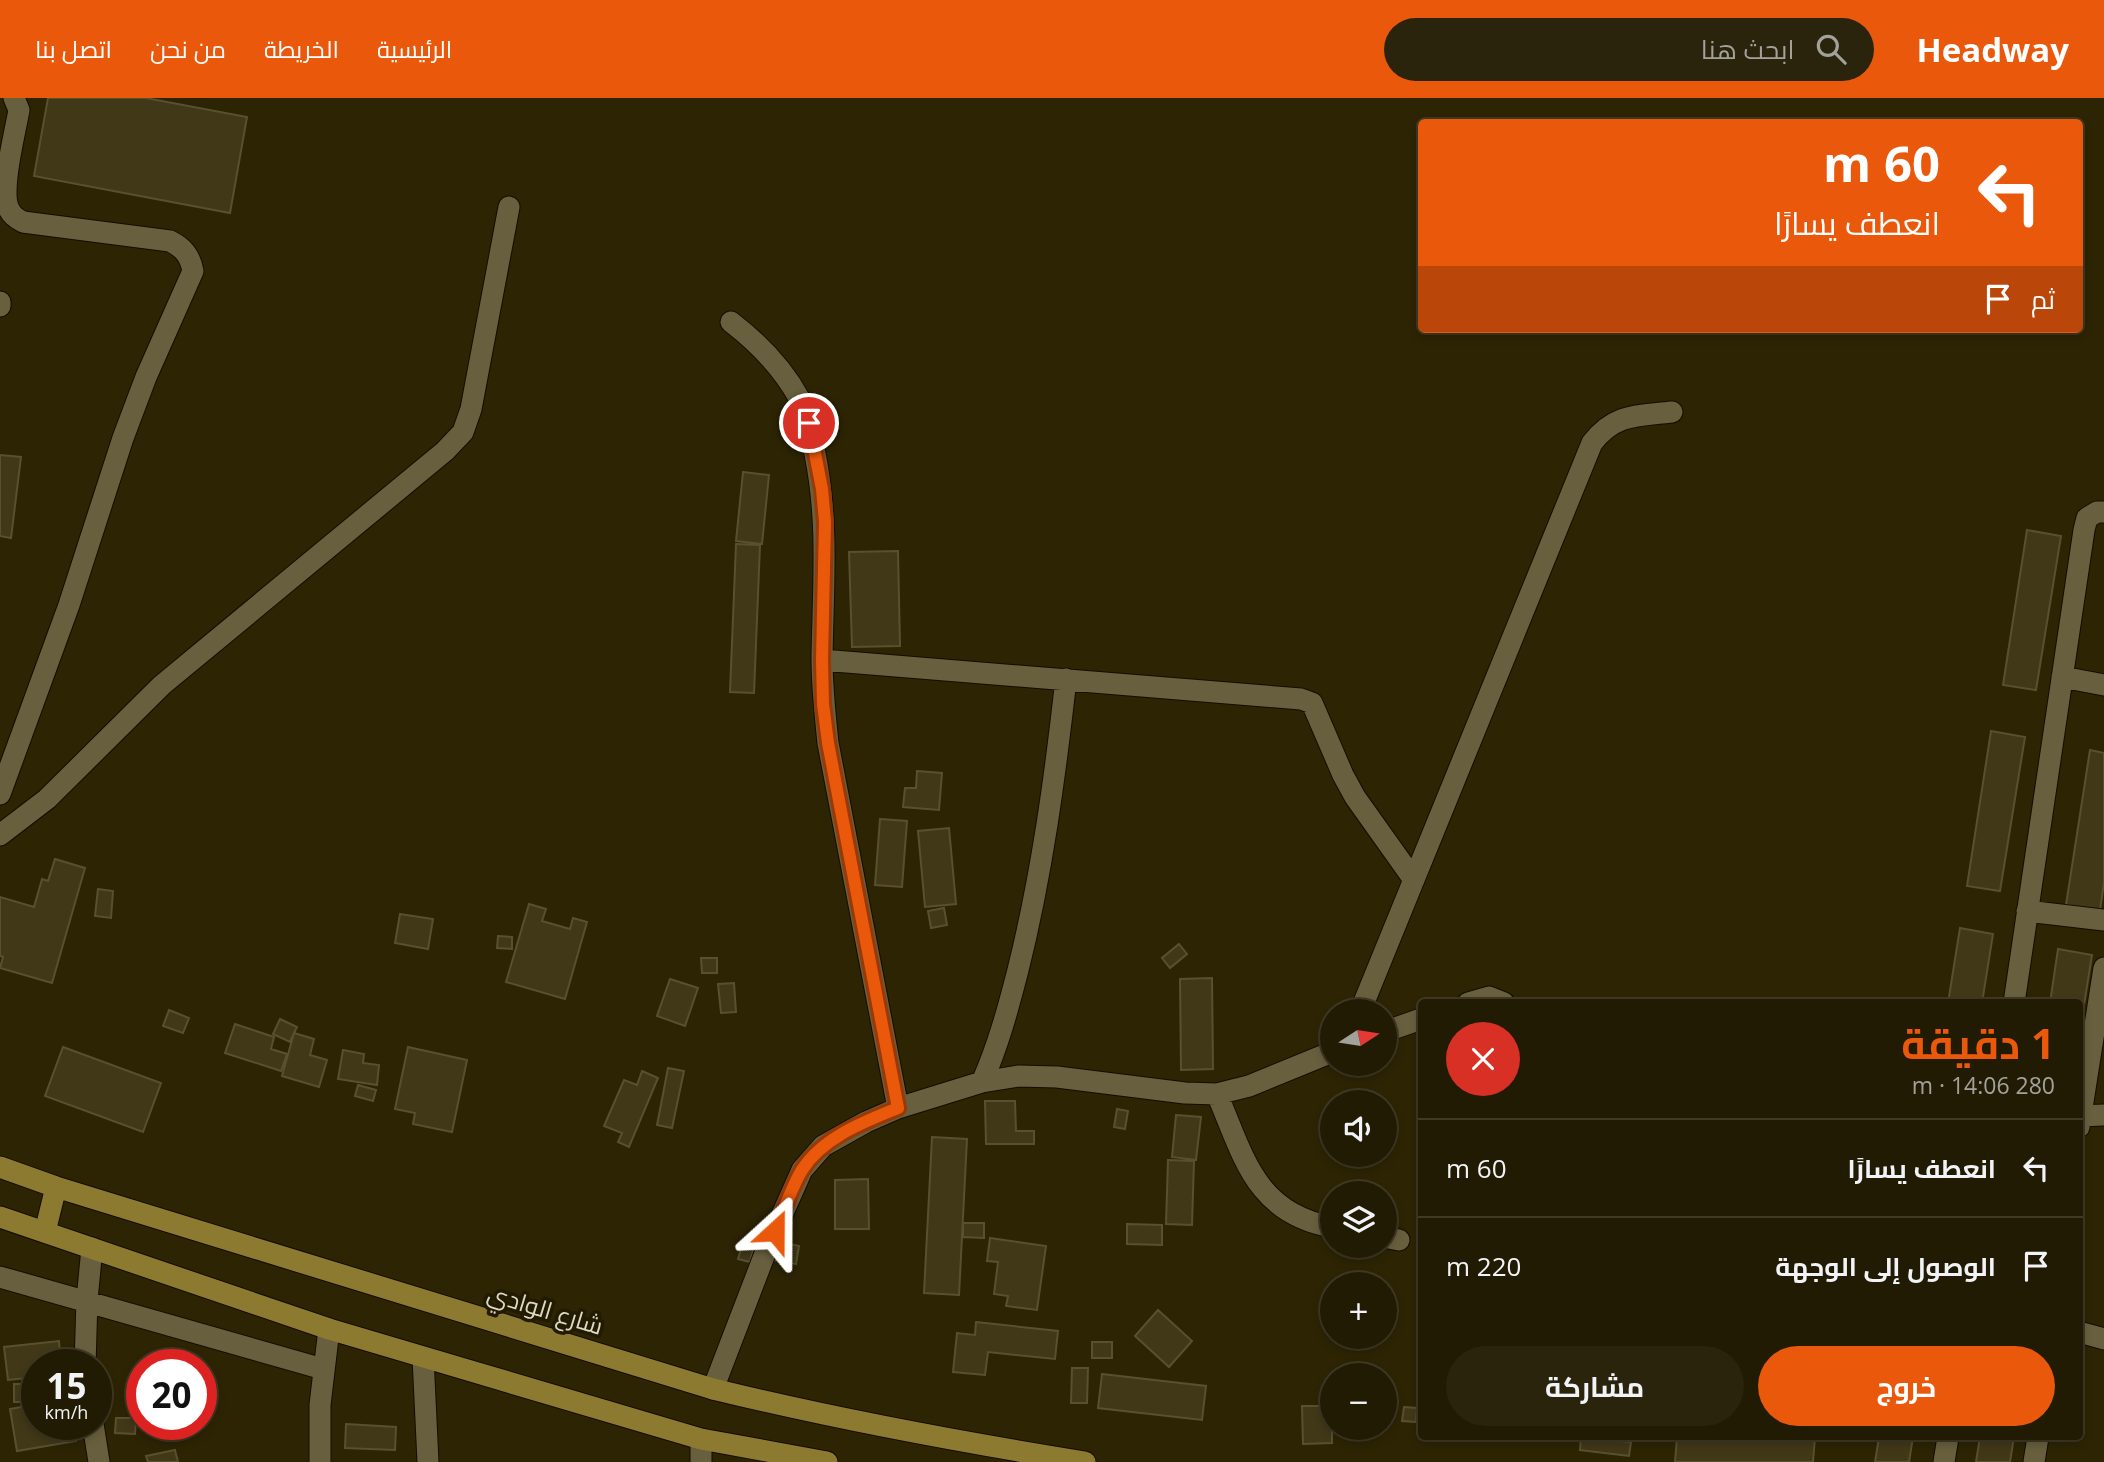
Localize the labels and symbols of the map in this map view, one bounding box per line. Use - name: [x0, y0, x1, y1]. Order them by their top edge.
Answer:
- pin: [779, 393, 839, 453]
- north arrow: [1320, 999, 1396, 1076]
- position arrow: [738, 1194, 812, 1268]
- street label: شارع الوادي: [483, 1275, 607, 1345]
- speed limit sign: 20: [126, 1349, 217, 1440]

